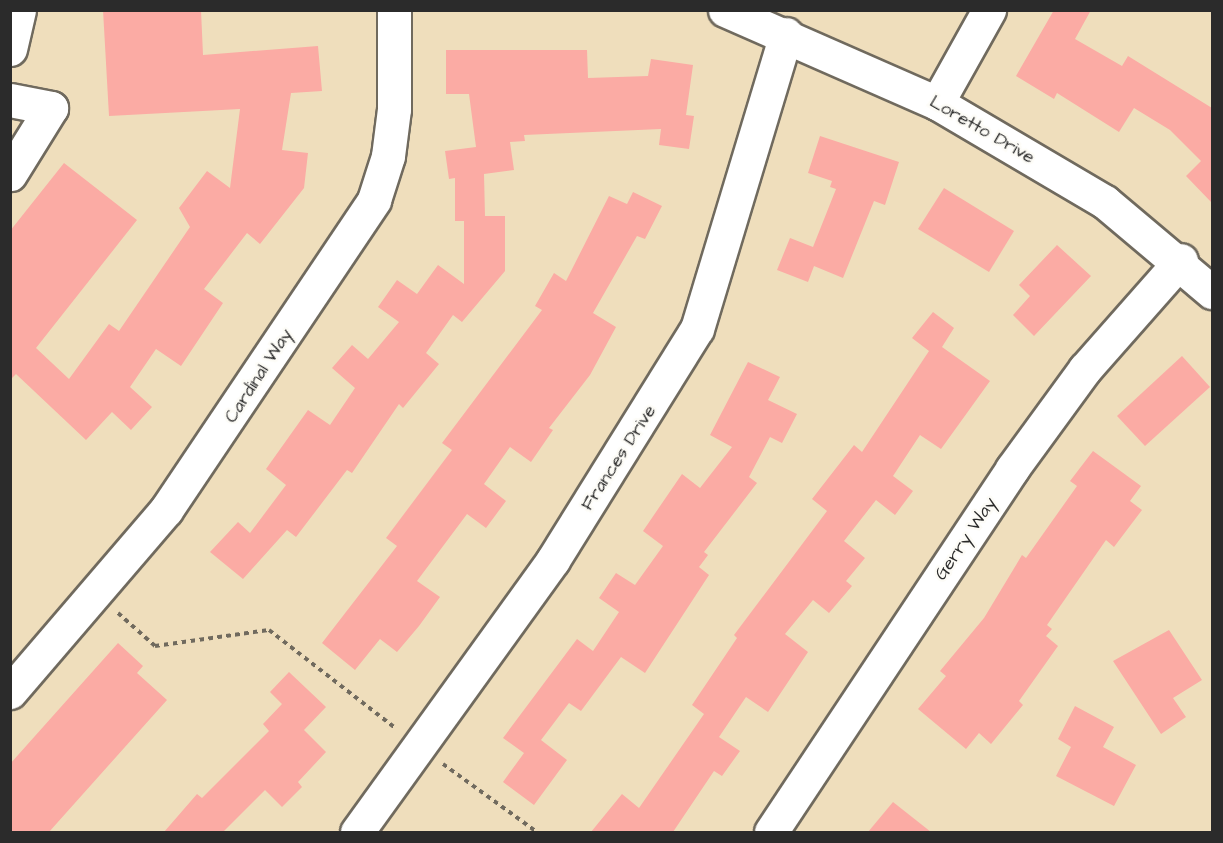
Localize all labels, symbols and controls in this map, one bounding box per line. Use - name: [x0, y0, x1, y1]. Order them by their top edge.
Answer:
- street label: Loretto Drive: [926, 91, 1038, 169]
- street label: Cardinal Way: [221, 325, 297, 427]
- street label: Frances Drive: [577, 401, 661, 515]
- street label: Gerry Way: [930, 494, 1002, 584]

